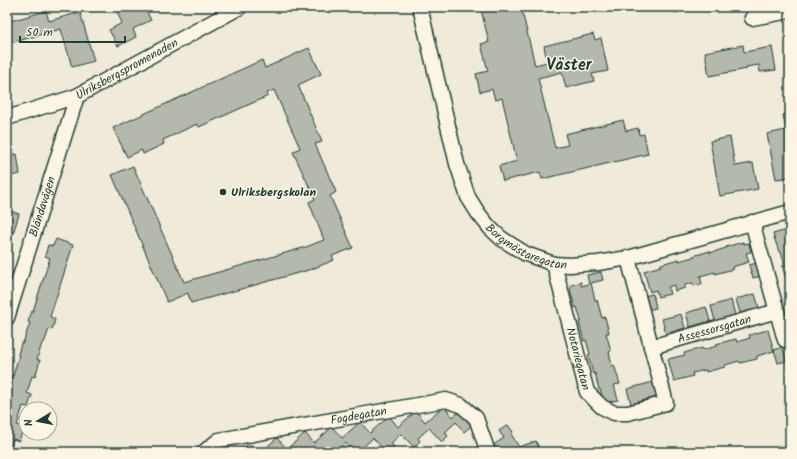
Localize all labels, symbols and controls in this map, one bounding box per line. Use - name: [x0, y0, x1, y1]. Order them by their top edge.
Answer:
- scale bar: [20, 18, 125, 44]
- text: 50 m: [26, 23, 53, 42]
- street label: Ulriksbergspromenaden: [72, 34, 182, 105]
- district label: Väster: [546, 53, 593, 78]
- street label: Bländavägen: [24, 174, 61, 239]
- place label: Ulriksbergskolan: [231, 183, 316, 202]
- marker: Ulriksbergskolan: [218, 187, 228, 197]
- street label: Borgmästaregatan: [481, 219, 567, 275]
- street label: Assessorsgatan: [676, 310, 754, 349]
- street label: Notariegatan: [561, 326, 595, 392]
- north arrow: [18, 401, 58, 441]
- street label: Fogdegatan: [329, 402, 388, 430]
- text: N: [20, 418, 39, 428]

